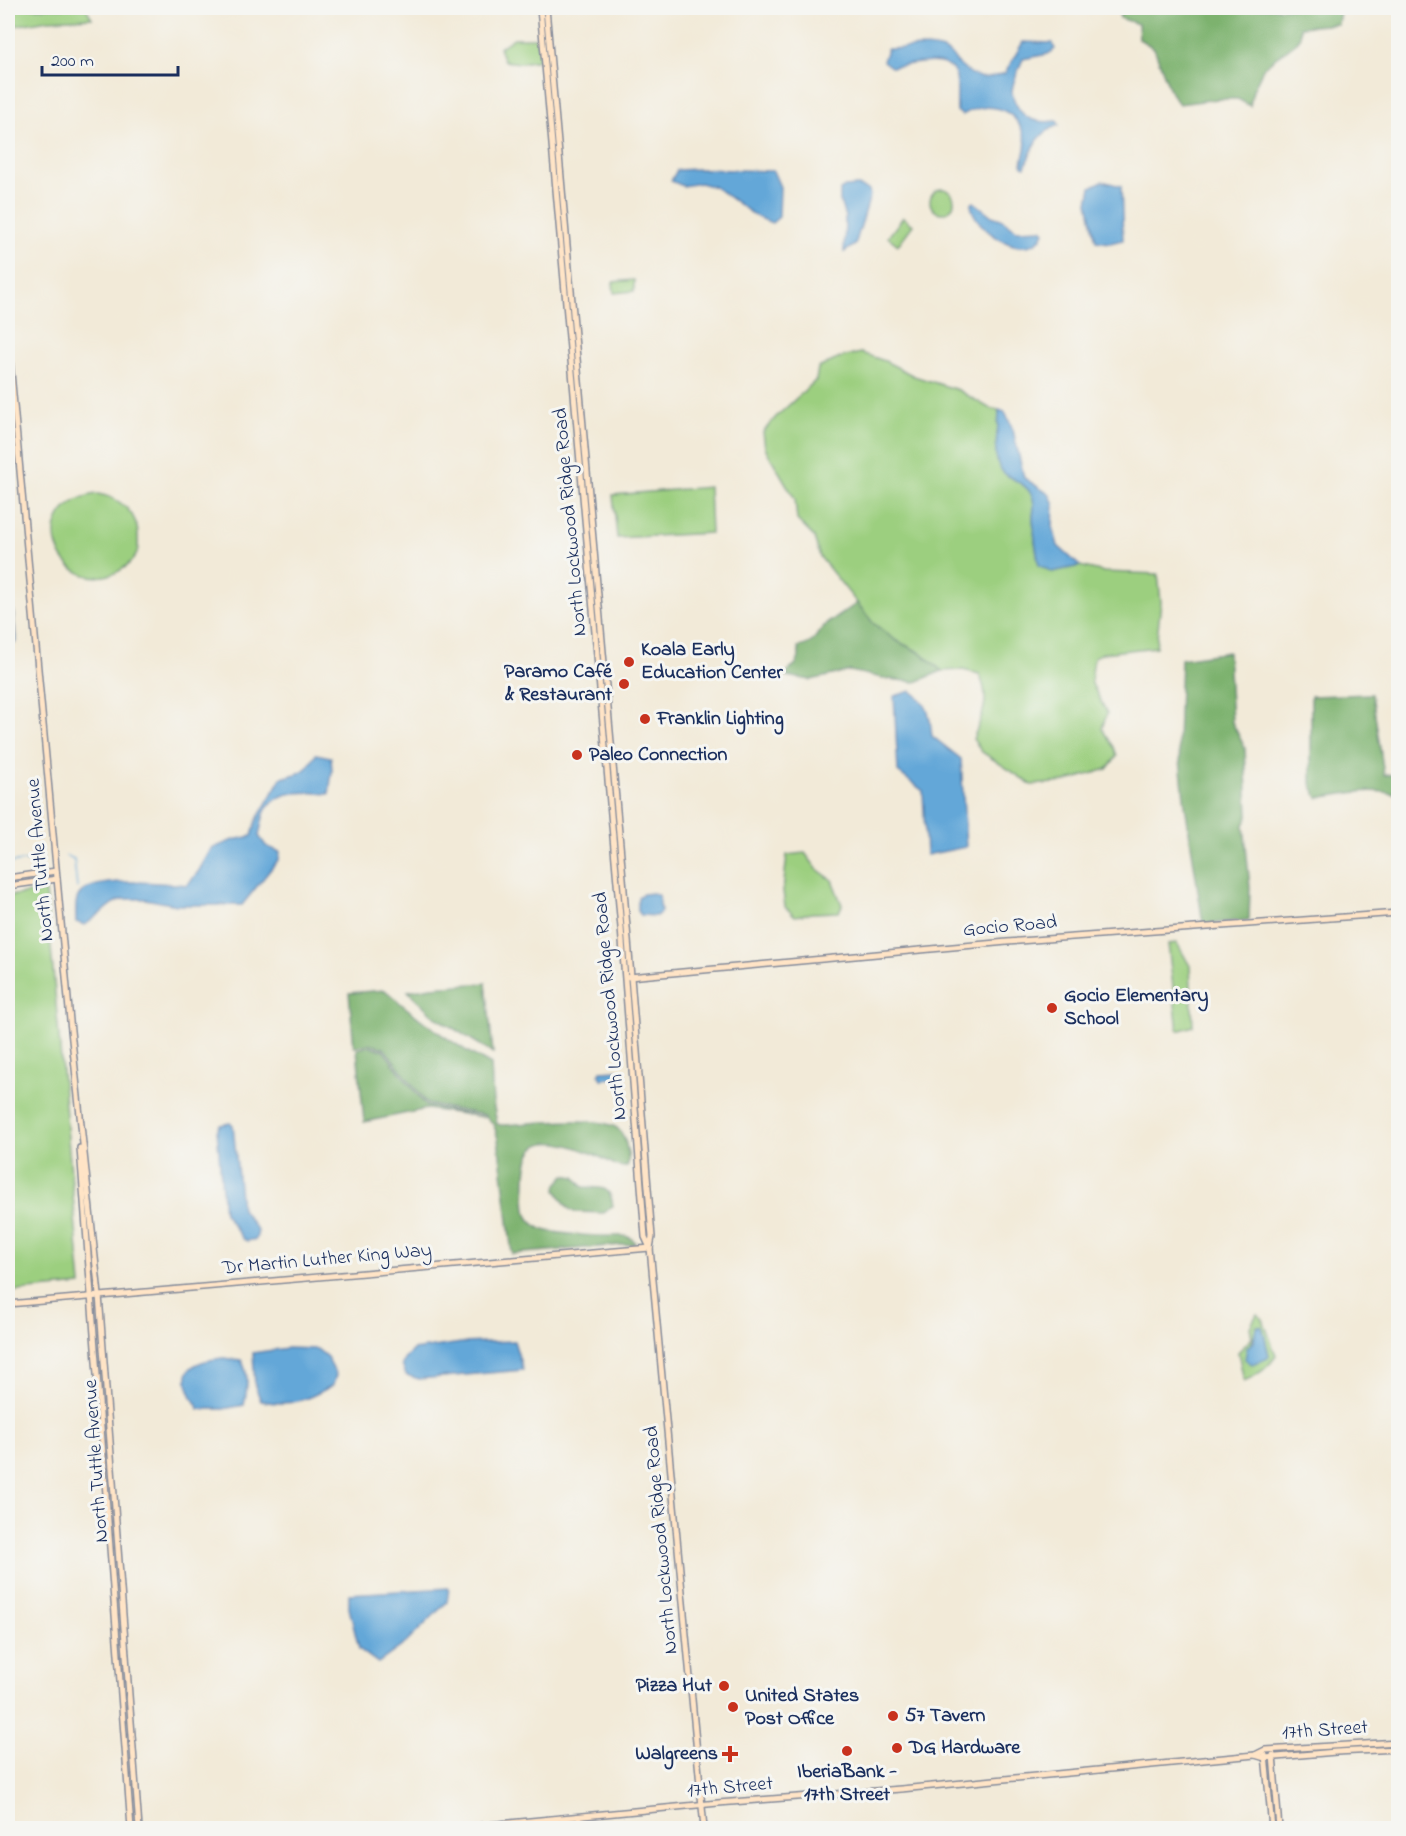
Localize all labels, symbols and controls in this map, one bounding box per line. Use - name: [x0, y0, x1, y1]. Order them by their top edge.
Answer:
- scale bar: [42, 39, 178, 77]
- text: 200 m: [51, 49, 94, 75]
- street label: North Lockwood Ridge Road: [547, 407, 596, 637]
- place label: Koala Early Education Center: [641, 636, 783, 688]
- marker: Koala Early Education Center: [622, 655, 636, 669]
- place label: Paramo Café & Restaurant: [504, 658, 613, 710]
- marker: Paramo Café & Restaurant: [617, 677, 631, 691]
- place label: Franklin Lighting: [656, 705, 784, 735]
- marker: Franklin Lighting: [638, 712, 652, 726]
- place label: Paleo Connection: [589, 741, 728, 770]
- marker: Paleo Connection: [570, 748, 584, 762]
- street label: North Tuttle Avenue: [19, 777, 63, 943]
- street label: North Lockwood Ridge Road: [587, 891, 636, 1121]
- street label: Gocio Road: [962, 908, 1058, 946]
- place label: Gocio Elementary School: [1064, 982, 1208, 1034]
- marker: Gocio Elementary School: [1045, 1001, 1059, 1015]
- street label: Dr Martin Luther King Way: [220, 1236, 433, 1285]
- street label: North Tuttle Avenue: [77, 1378, 117, 1544]
- street label: North Lockwood Ridge Road: [638, 1425, 687, 1655]
- place label: Pizza Hut: [636, 1672, 712, 1701]
- marker: Pizza Hut: [717, 1679, 731, 1693]
- place label: United States Post Office: [745, 1682, 859, 1734]
- marker: United States Post Office: [726, 1700, 740, 1714]
- place label: 57 Tavern: [905, 1702, 985, 1731]
- marker: 57 Tavern: [886, 1709, 900, 1723]
- street label: 17th Street: [1281, 1714, 1369, 1748]
- place label: DG Hardware: [908, 1734, 1021, 1763]
- place label: Walgreens: [635, 1740, 718, 1770]
- marker: DG Hardware: [890, 1741, 904, 1755]
- marker: IberiaBank - 17th Street: [840, 1744, 854, 1758]
- marker: Walgreens: [723, 1747, 737, 1761]
- place label: IberiaBank - 17th Street: [797, 1758, 898, 1810]
- street label: 17th Street: [686, 1770, 774, 1806]

